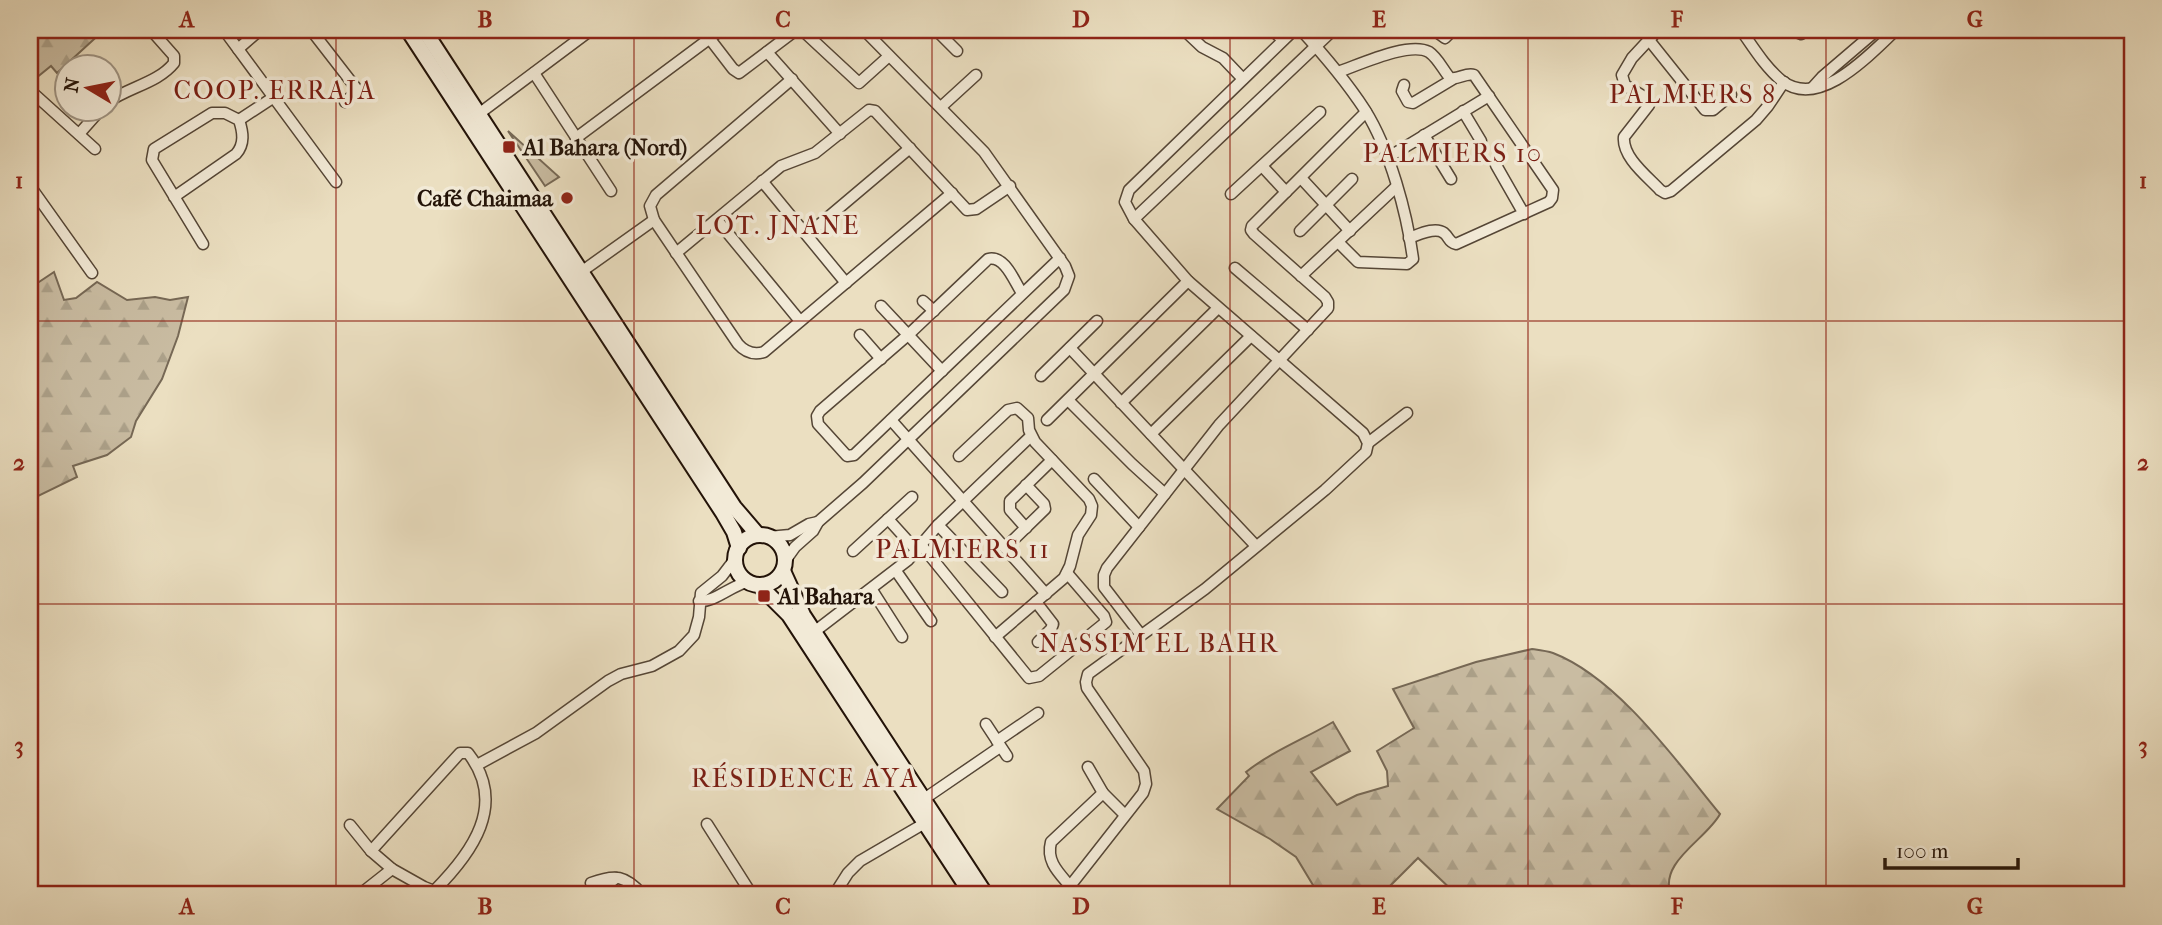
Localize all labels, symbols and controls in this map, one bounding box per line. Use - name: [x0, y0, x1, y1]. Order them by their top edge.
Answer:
- text: A: [178, 6, 196, 33]
- text: B: [478, 6, 493, 33]
- text: C: [775, 6, 791, 33]
- text: D: [1072, 6, 1090, 33]
- text: E: [1372, 6, 1386, 33]
- text: F: [1670, 6, 1684, 33]
- text: G: [1967, 6, 1983, 33]
- north arrow: [52, 52, 122, 122]
- district label: COOP. ERRAJA: [173, 75, 377, 106]
- text: N: [60, 76, 84, 94]
- district label: PALMIERS 8: [1609, 79, 1777, 110]
- place label: Al Bahara (Nord): [521, 134, 687, 161]
- district label: PALMIERS 10: [1363, 138, 1543, 169]
- marker: Al Bahara (Nord): [501, 139, 517, 155]
- text: 1: [15, 167, 23, 194]
- text: 1: [2139, 167, 2147, 194]
- place label: Café Chaimaa: [417, 185, 554, 212]
- marker: Café Chaimaa: [559, 190, 575, 206]
- district label: LOT. JNANE: [696, 210, 860, 241]
- text: 2: [13, 449, 25, 476]
- text: 2: [2137, 449, 2149, 476]
- district label: PALMIERS 11: [875, 534, 1051, 565]
- place label: Al Bahara: [776, 583, 875, 610]
- marker: Al Bahara: [756, 588, 772, 604]
- district label: NASSIM EL BAHR: [1039, 628, 1279, 659]
- text: 3: [14, 732, 24, 759]
- text: 3: [2138, 732, 2148, 759]
- district label: RÉSIDENCE AYA: [691, 762, 919, 794]
- scale bar: [1885, 827, 2018, 871]
- text: 100 m: [1896, 839, 1949, 863]
- text: A: [178, 893, 196, 920]
- text: B: [478, 893, 493, 920]
- text: C: [775, 893, 791, 920]
- text: D: [1072, 893, 1090, 920]
- text: E: [1372, 893, 1386, 920]
- text: F: [1670, 893, 1684, 920]
- text: G: [1967, 893, 1983, 920]

